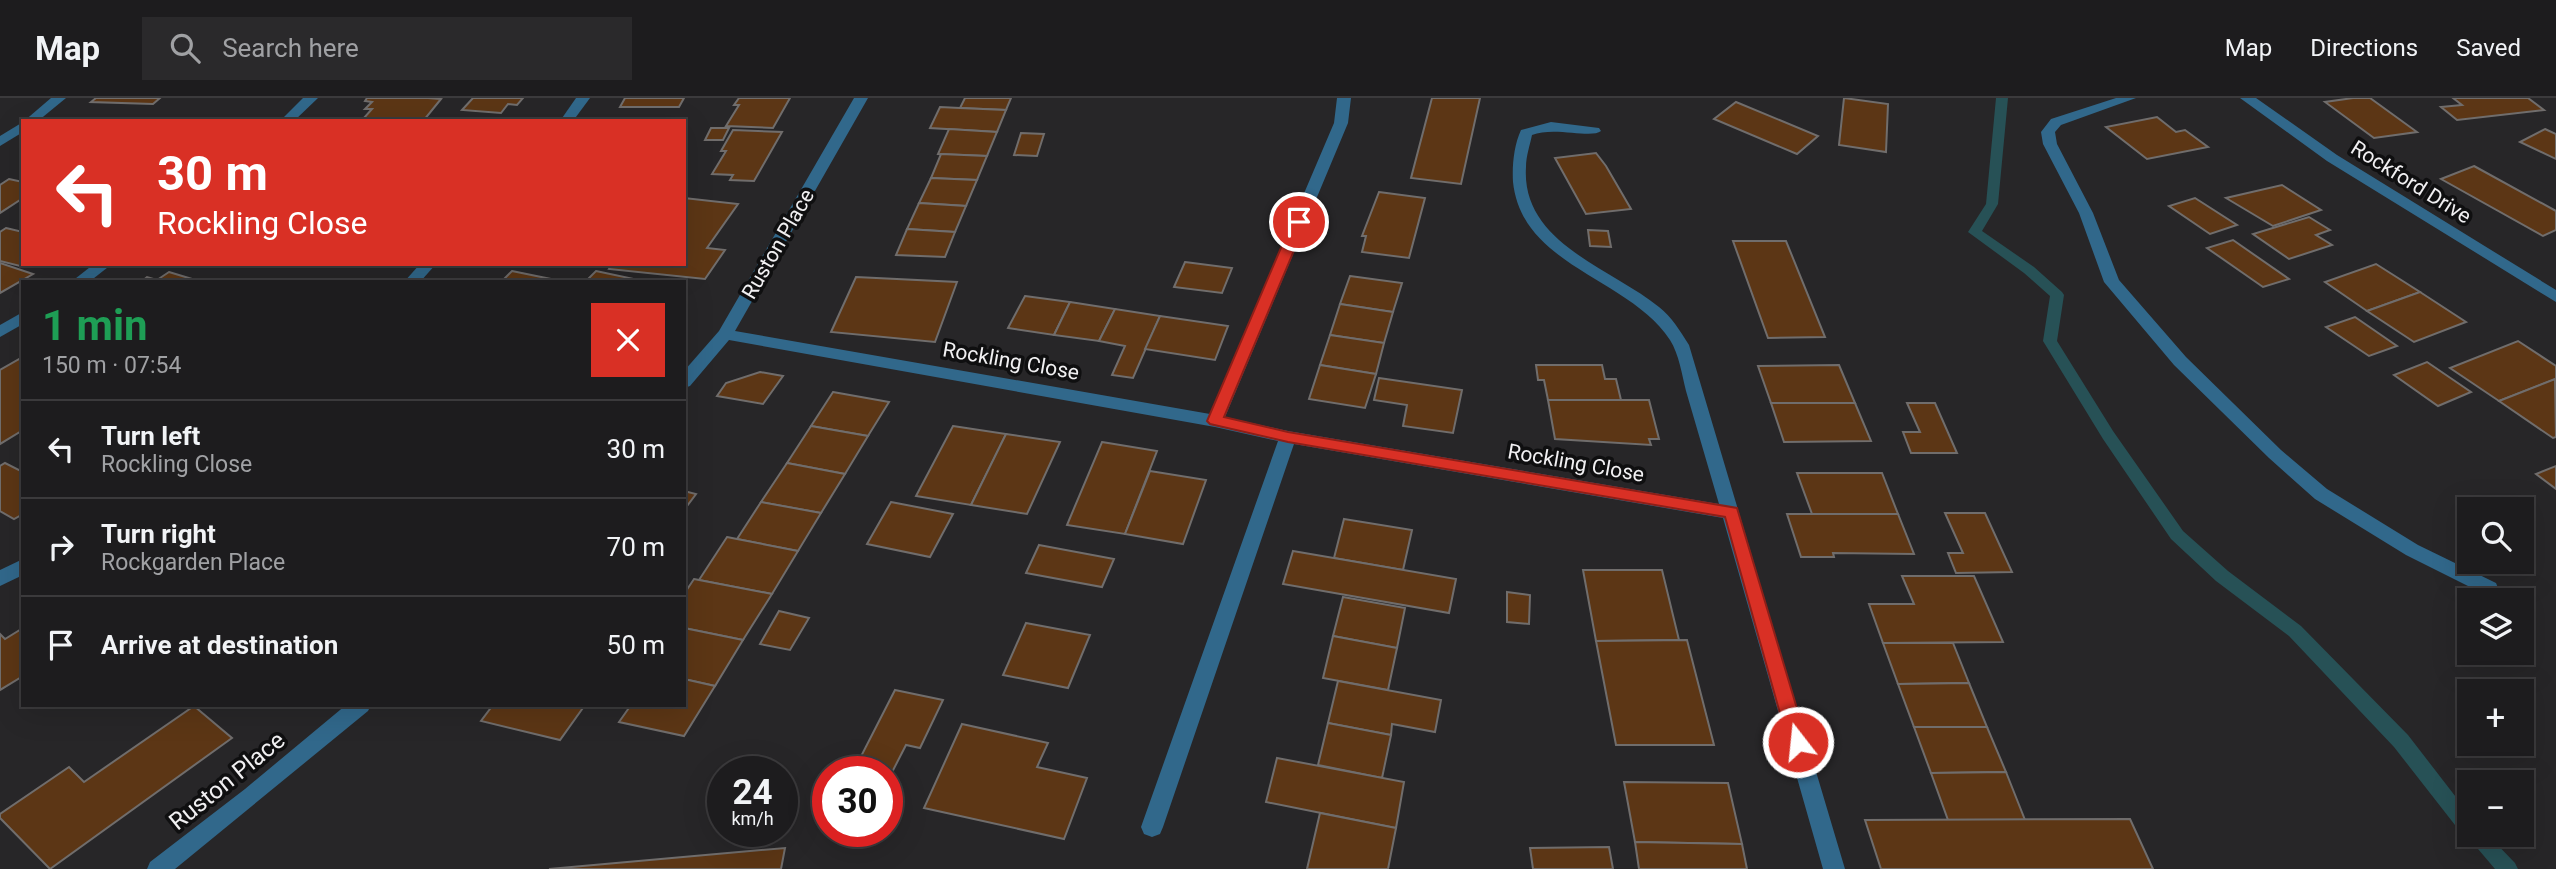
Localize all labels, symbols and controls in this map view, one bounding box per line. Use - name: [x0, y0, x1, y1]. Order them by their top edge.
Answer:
- search box: [142, 17, 632, 80]
- text: Map: [35, 29, 100, 68]
- icon: search: [166, 29, 204, 67]
- text: Search here: [222, 33, 359, 63]
- text: Map: [2225, 34, 2272, 62]
- text: Directions: [2310, 34, 2418, 62]
- text: Saved: [2456, 34, 2521, 62]
- street label: Rockford Drive: [2347, 136, 2475, 228]
- text: 30 m: [157, 145, 268, 202]
- icon: left: [42, 147, 133, 238]
- street label: Ruston Place: [737, 185, 819, 303]
- pin: [1269, 192, 1329, 252]
- icon: arrive: [1280, 203, 1318, 241]
- text: Rockling Close: [157, 204, 367, 242]
- text: 1 min: [42, 301, 148, 350]
- button: close: [591, 303, 665, 377]
- street label: Rockling Close: [941, 337, 1081, 385]
- text: 150 m · 07:54: [42, 352, 181, 379]
- text: Turn left: [101, 421, 200, 451]
- icon: left: [42, 430, 80, 468]
- text: 30 m: [607, 434, 665, 464]
- street label: Rockling Close: [1506, 439, 1646, 487]
- text: Rockling Close: [101, 451, 252, 478]
- map controls: [2457, 497, 2534, 847]
- button: search: [2457, 497, 2534, 574]
- text: Turn right: [101, 519, 216, 549]
- icon: right: [42, 528, 80, 566]
- text: 70 m: [607, 532, 665, 562]
- text: Rockgarden Place: [101, 549, 285, 576]
- button: layers: [2457, 588, 2534, 665]
- icon: arrive: [42, 626, 80, 664]
- text: Arrive at destination: [101, 630, 338, 660]
- text: 50 m: [607, 630, 665, 660]
- button: +: [2457, 679, 2534, 756]
- position arrow: [1761, 705, 1835, 779]
- street label: Ruston Place: [164, 726, 290, 836]
- speed limit sign: 30: [812, 756, 903, 847]
- button: −: [2457, 770, 2534, 847]
- text: 24: [732, 772, 773, 813]
- text: km/h: [731, 808, 774, 829]

